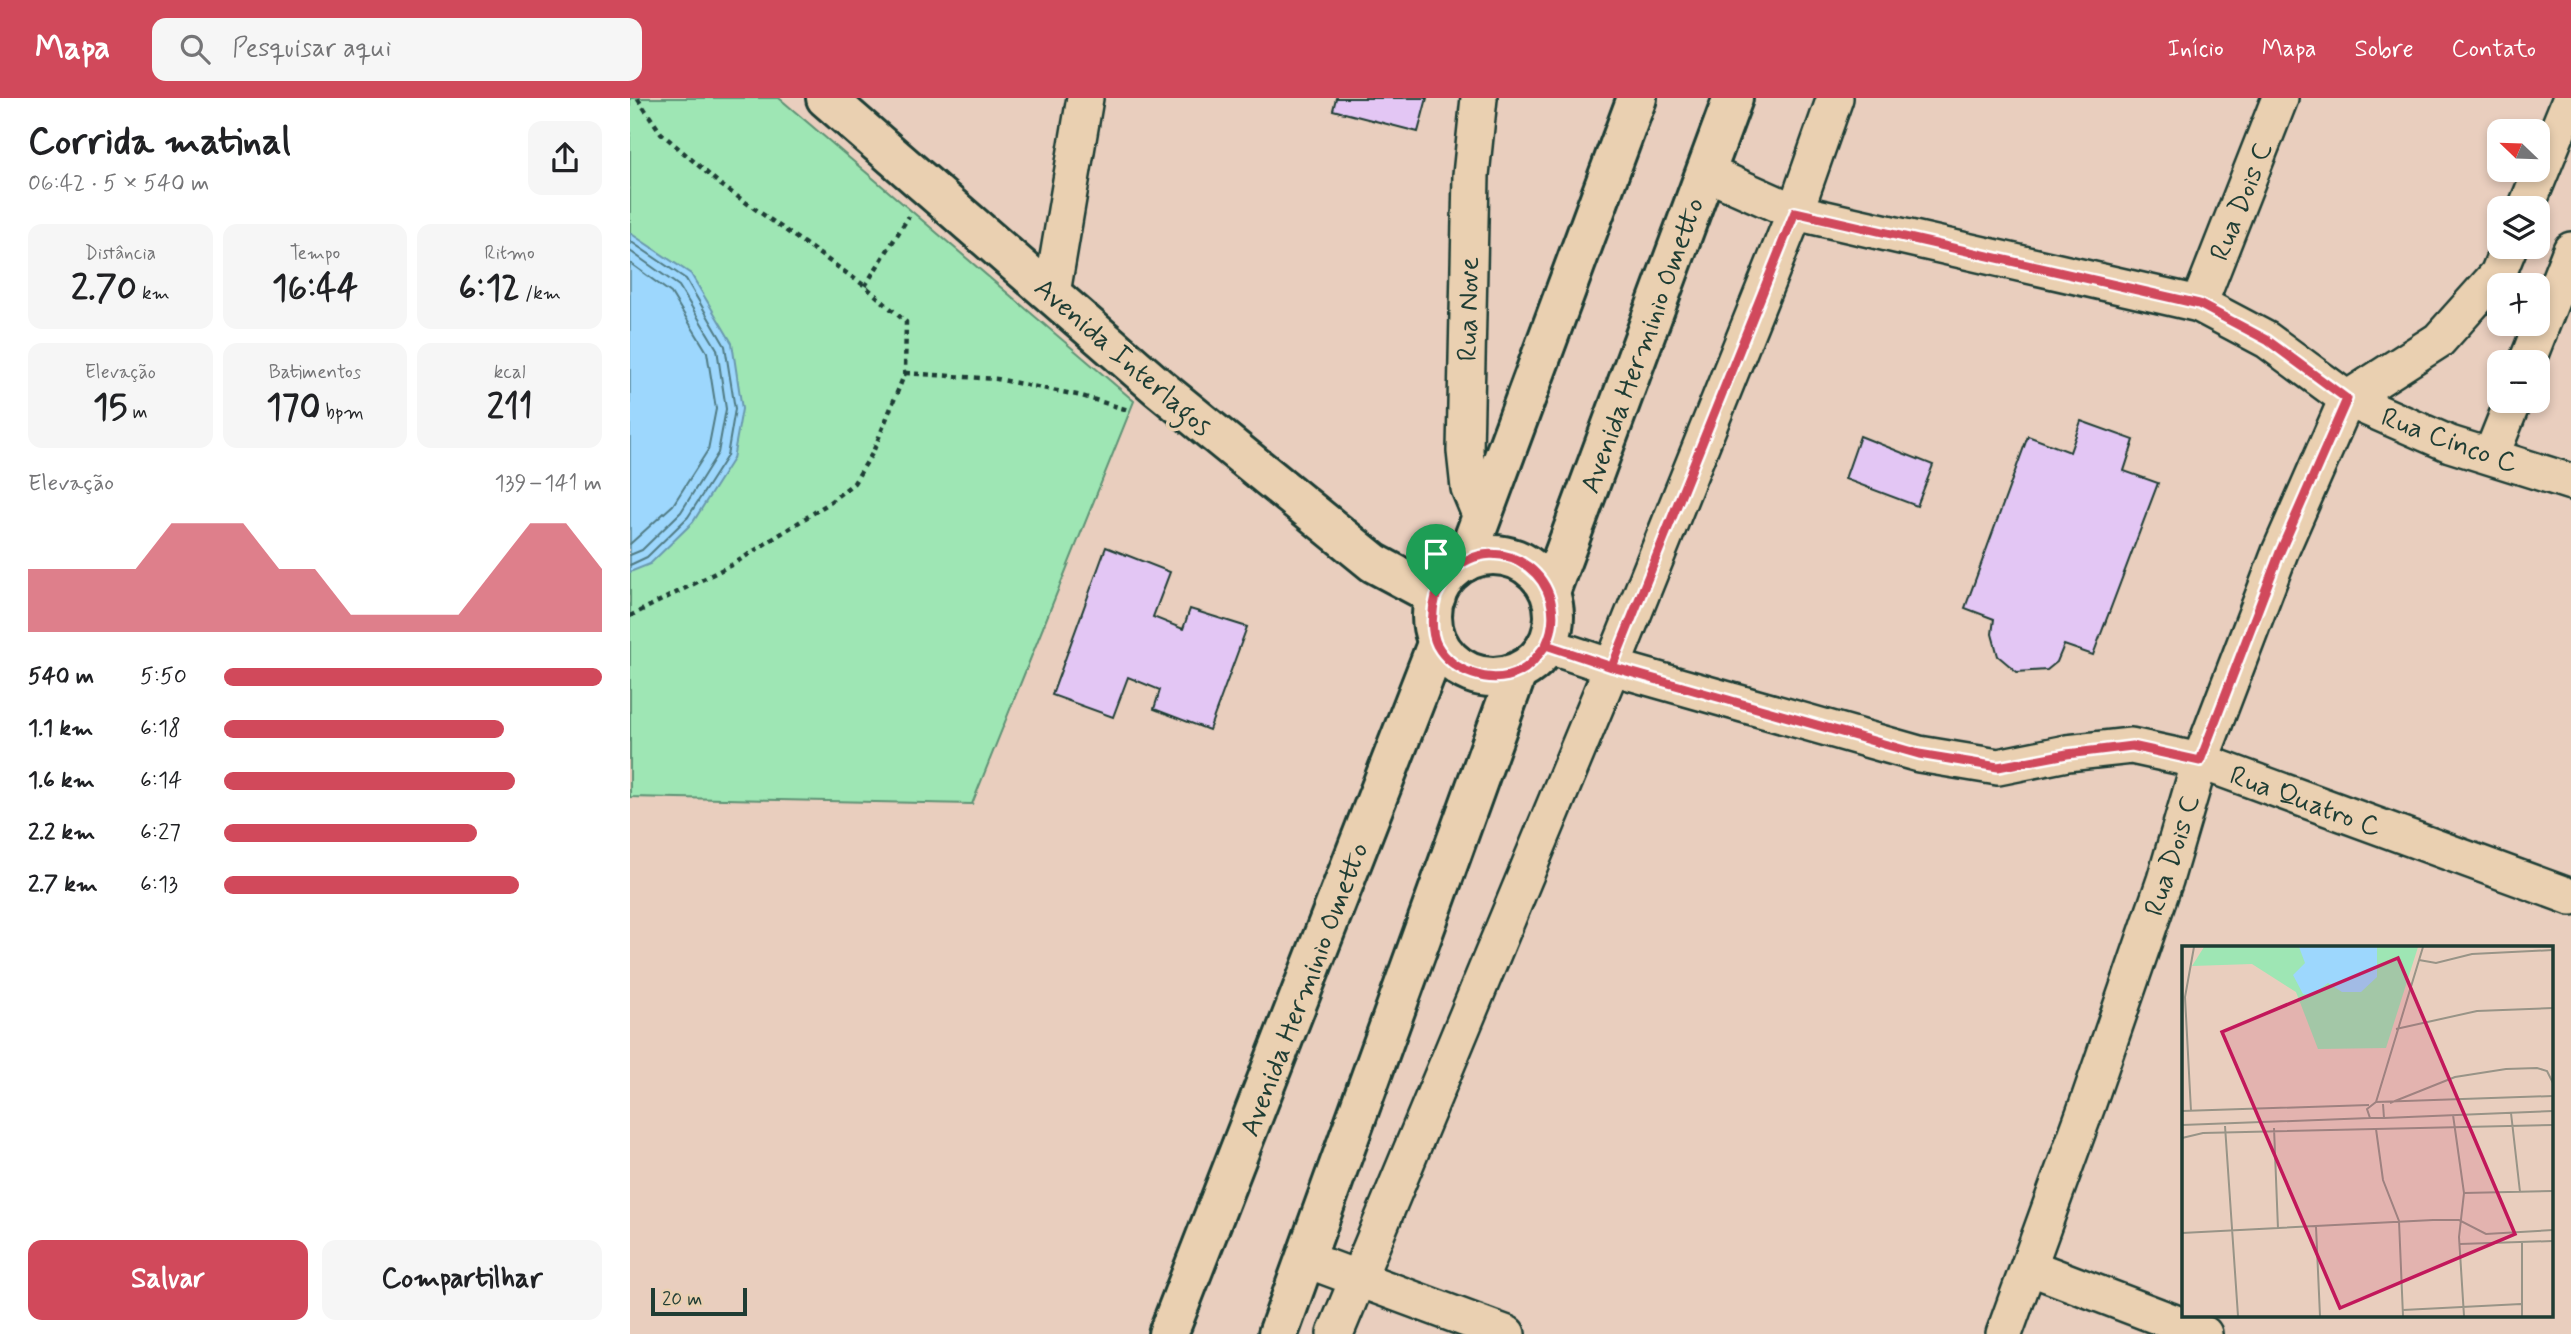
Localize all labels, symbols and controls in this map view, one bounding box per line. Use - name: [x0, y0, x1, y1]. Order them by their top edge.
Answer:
- search box: [152, 18, 642, 81]
- text: Mapa: [35, 27, 110, 71]
- icon: search: [176, 30, 214, 68]
- text: Pesquisar aqui: [232, 32, 391, 66]
- text: Início: [2167, 34, 2224, 65]
- text: Mapa: [2262, 34, 2316, 65]
- text: Sobre: [2354, 34, 2414, 65]
- text: Contato: [2452, 34, 2536, 65]
- text: Corrida matinal: [28, 118, 291, 167]
- north arrow: [2487, 119, 2550, 182]
- map controls: [2487, 119, 2550, 413]
- button: share: [528, 121, 602, 195]
- street label: Rua Dois C: [2202, 137, 2283, 267]
- text: 06:42 · 5 × 540 m: [28, 169, 209, 199]
- street label: Avenida Herminio Ometto: [1573, 193, 1714, 499]
- button: layers: [2487, 196, 2550, 259]
- text: Distância: [85, 241, 156, 266]
- text: Tempo: [290, 241, 340, 266]
- text: Ritmo: [485, 241, 535, 266]
- street label: Rua Nove: [1450, 256, 1489, 362]
- text: 2.70: [71, 266, 137, 312]
- text: 16:44: [272, 266, 358, 312]
- text: 6:12: [458, 266, 520, 312]
- street label: Avenida Interlagos: [1024, 270, 1219, 448]
- button: +: [2487, 273, 2550, 336]
- text: km: [137, 281, 170, 306]
- text: /km: [520, 281, 561, 306]
- button: −: [2487, 350, 2550, 413]
- text: Elevação: [85, 360, 156, 385]
- text: Batimentos: [269, 360, 361, 385]
- text: kcal: [494, 360, 526, 385]
- text: 15: [93, 385, 127, 431]
- text: 170: [266, 385, 320, 431]
- text: 211: [487, 385, 533, 431]
- text: m: [127, 400, 148, 425]
- text: bpm: [320, 400, 364, 425]
- street label: Rua Cinco C: [2376, 400, 2523, 483]
- text: Elevação: [28, 469, 114, 499]
- text: 139–141 m: [494, 469, 602, 499]
- pin: [1406, 524, 1466, 596]
- icon: arrive: [1417, 535, 1455, 573]
- text: 540 m: [28, 662, 94, 692]
- text: 5:50: [140, 662, 187, 692]
- text: 1.1 km: [28, 714, 93, 744]
- text: 6:18: [140, 714, 181, 744]
- street label: Rua Quatro C: [2224, 758, 2386, 847]
- text: 1.6 km: [28, 766, 95, 796]
- text: 6:14: [140, 766, 182, 796]
- street label: Rua Dois C: [2137, 791, 2210, 921]
- text: 2.2 km: [28, 818, 95, 848]
- text: 6:27: [140, 818, 181, 848]
- street label: Avenida Herminio Ometto: [1232, 838, 1379, 1142]
- text: 2.7 km: [28, 870, 98, 900]
- text: 6:13: [140, 870, 178, 900]
- inset map: [2182, 946, 2554, 1316]
- button: Salvar: [28, 1240, 308, 1320]
- button: Compartilhar: [322, 1240, 602, 1320]
- scale bar: [651, 1285, 747, 1317]
- text: 20 m: [662, 1287, 702, 1312]

